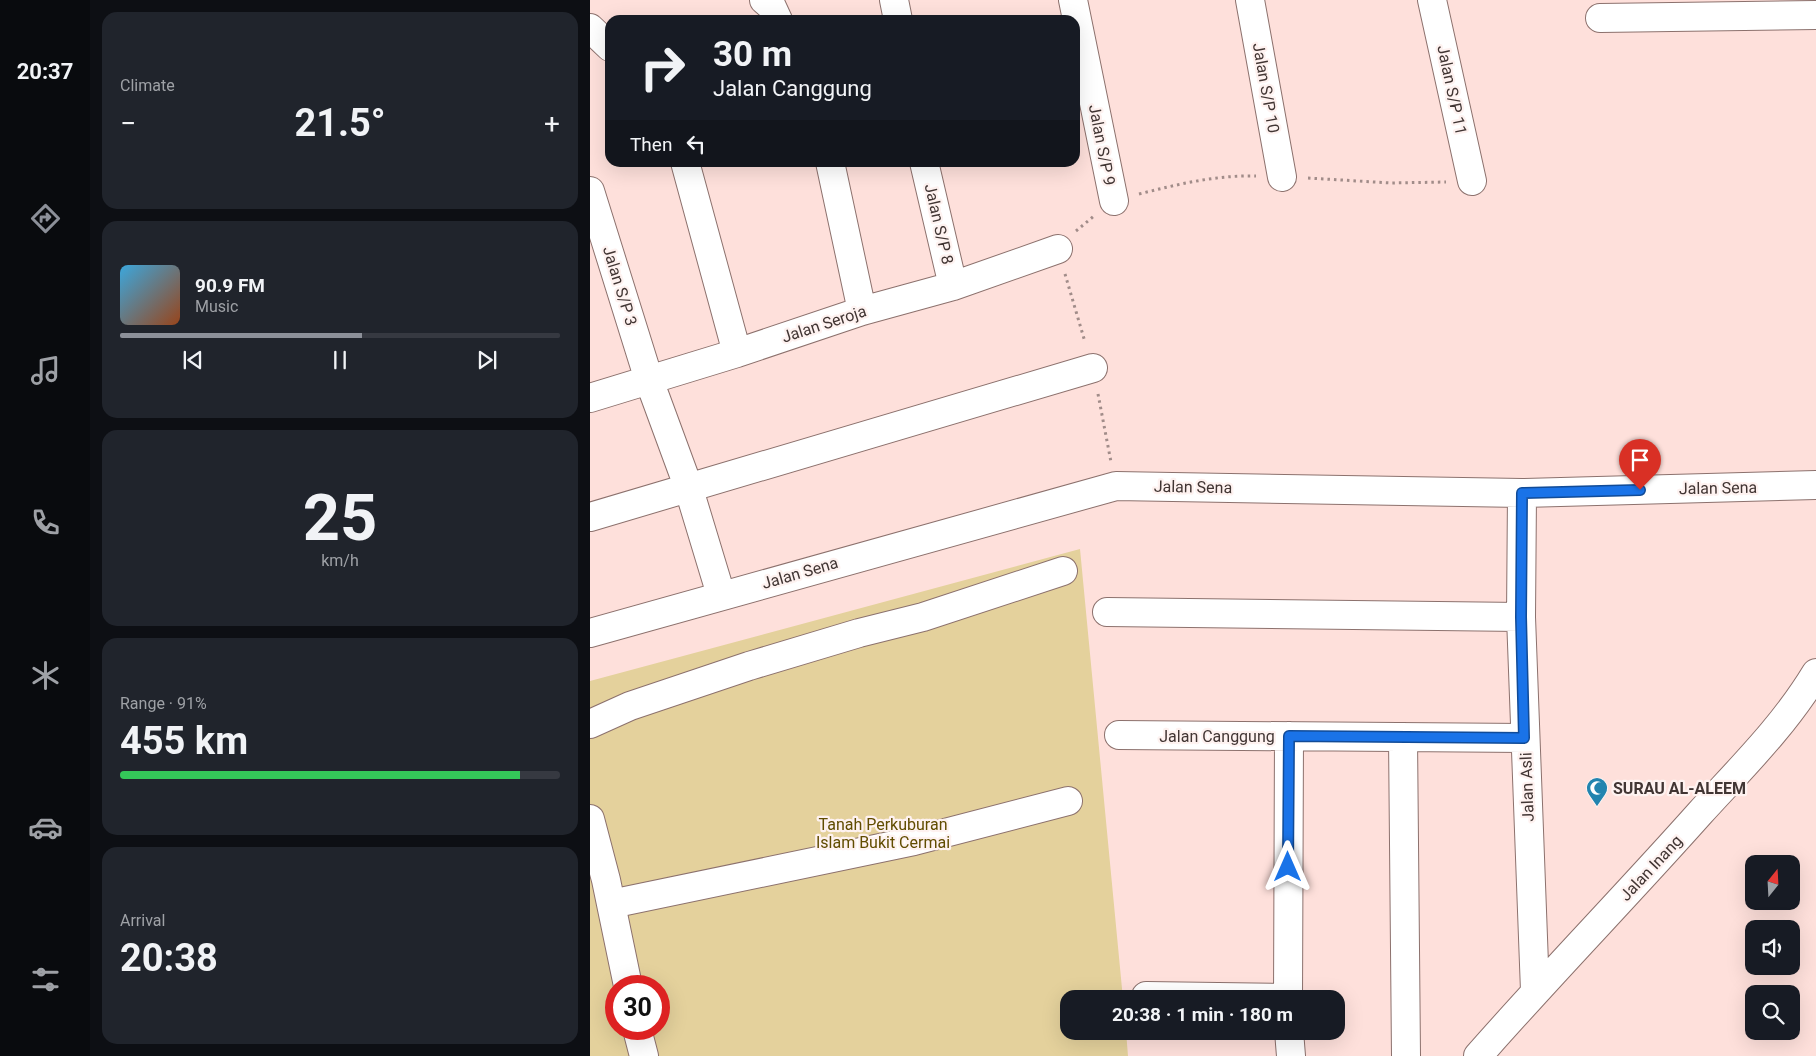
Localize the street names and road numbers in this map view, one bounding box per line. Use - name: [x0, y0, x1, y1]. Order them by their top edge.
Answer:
- street label: Jalan S/P 10: [1249, 42, 1283, 135]
- street label: Jalan S/P 11: [1433, 43, 1471, 137]
- street label: Jalan S/P 9: [1085, 103, 1119, 187]
- street label: Jalan S/P 8: [921, 182, 957, 266]
- street label: Jalan S/P 3: [599, 244, 641, 328]
- street label: Jalan Seroja: [779, 301, 869, 347]
- street label: Jalan Sena: [1154, 477, 1232, 497]
- street label: Jalan Sena: [1679, 478, 1757, 498]
- street label: Jalan Sena: [760, 553, 840, 593]
- street label: Jalan Canggung: [1159, 727, 1275, 746]
- street label: Jalan Asli: [1516, 752, 1538, 822]
- street label: Jalan Inang: [1616, 831, 1686, 905]

